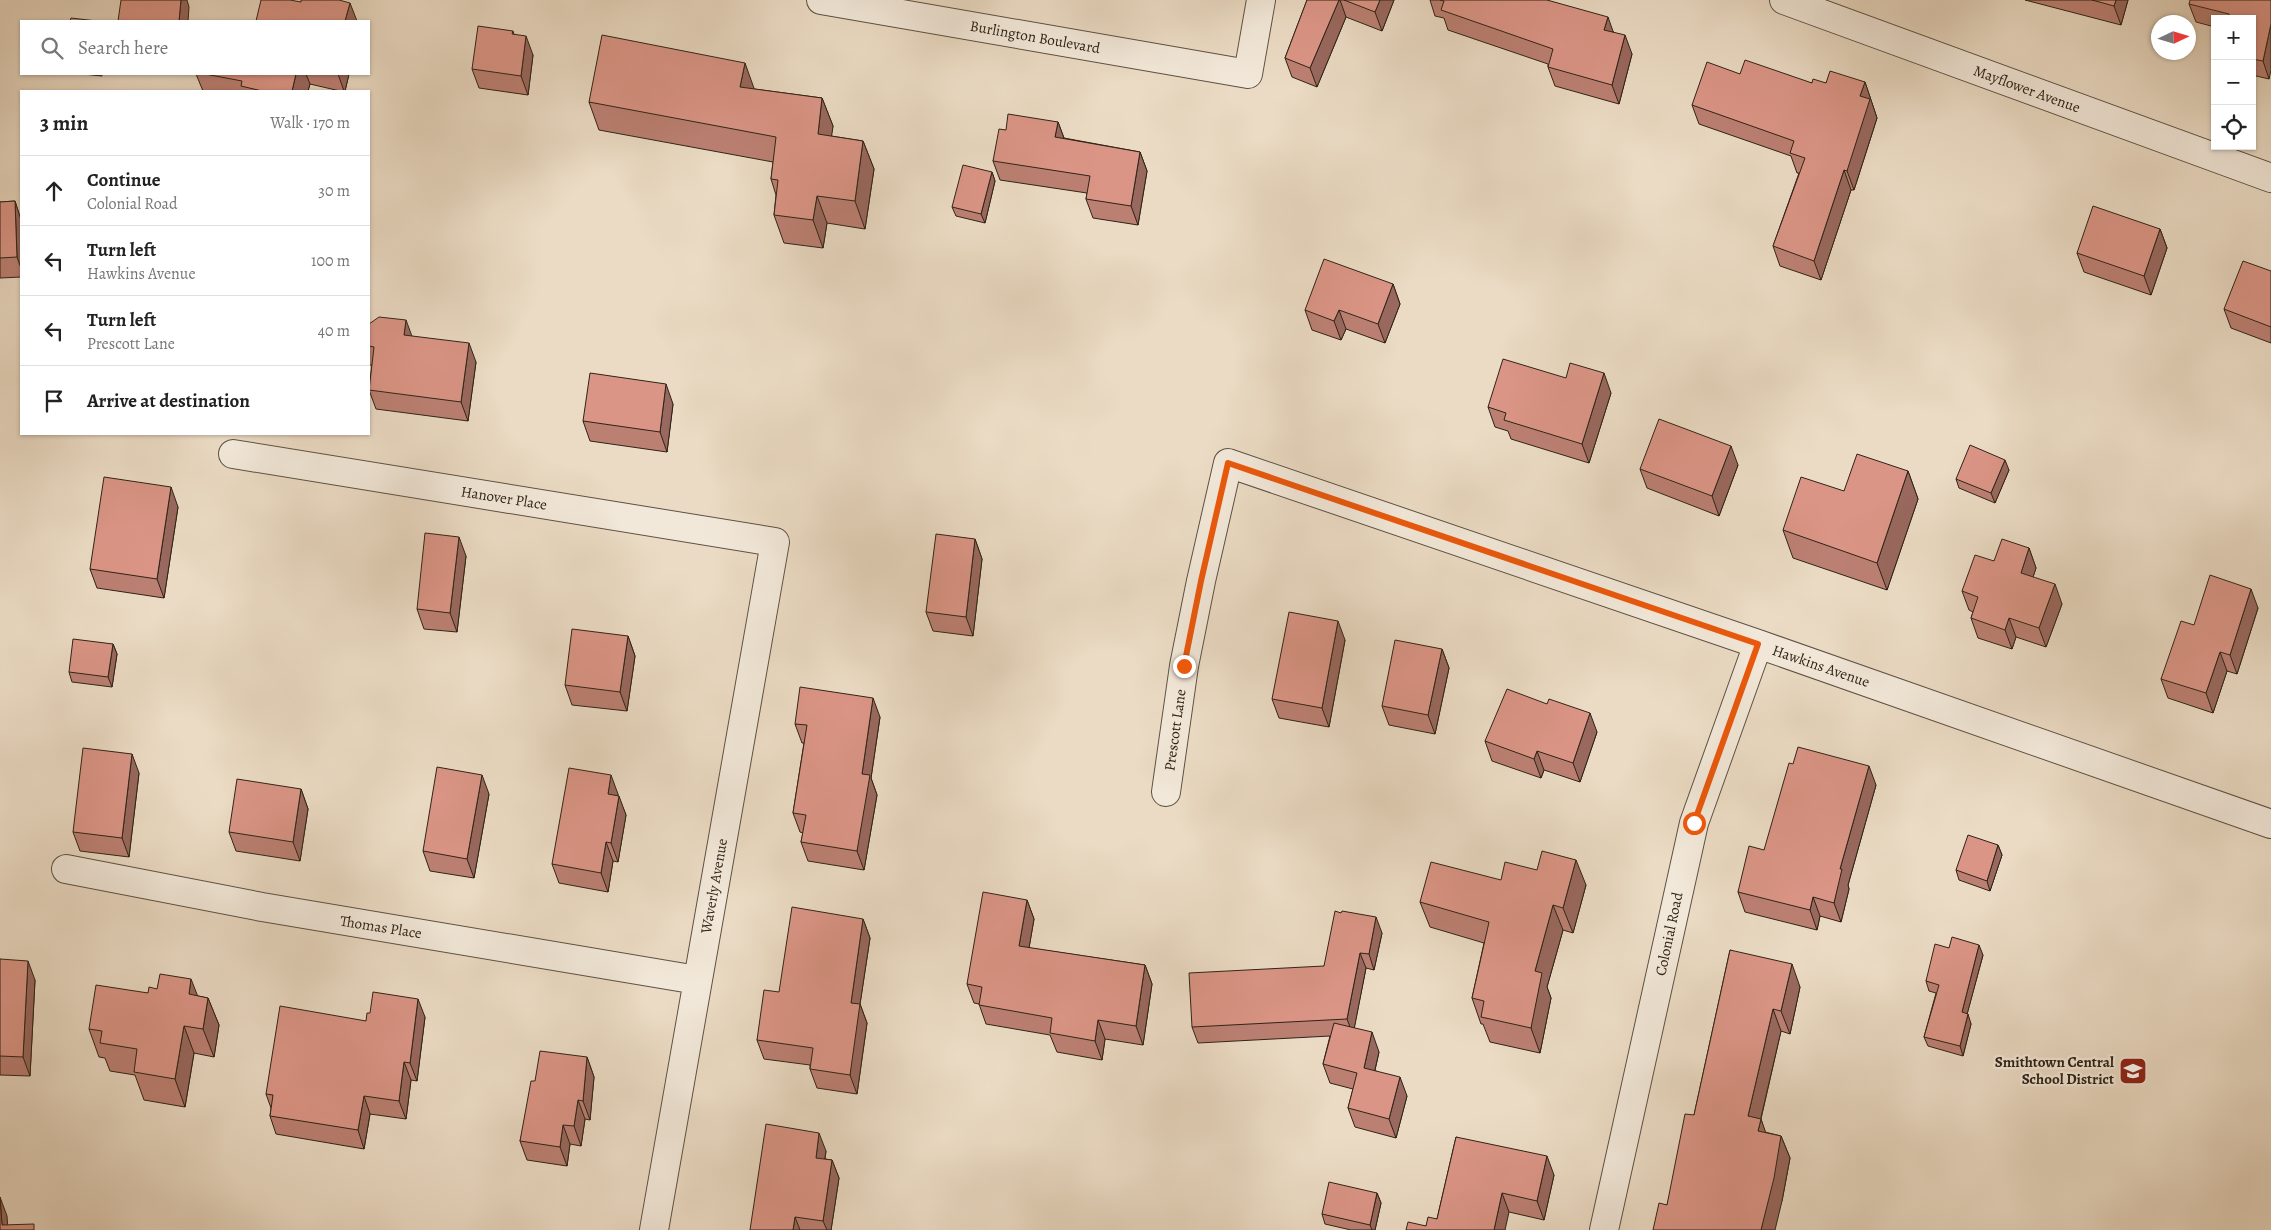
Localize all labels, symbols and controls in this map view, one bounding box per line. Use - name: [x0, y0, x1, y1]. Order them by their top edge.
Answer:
- north arrow: [2151, 15, 2196, 60]
- map controls: [2211, 15, 2256, 150]
- button: +: [2211, 15, 2256, 60]
- street label: Burlington Boulevard: [968, 16, 1103, 58]
- search box: [20, 20, 370, 75]
- icon: search: [38, 34, 66, 62]
- text: Search here: [78, 35, 168, 61]
- street label: Mayflower Avenue: [1971, 60, 2083, 118]
- button: −: [2211, 60, 2256, 105]
- button: locate: [2211, 105, 2256, 150]
- text: 3 min: [40, 109, 88, 137]
- text: Walk · 170 m: [270, 112, 350, 134]
- text: Continue: [87, 167, 161, 193]
- icon: ahead: [40, 177, 68, 205]
- text: 30 m: [318, 180, 350, 202]
- text: Colonial Road: [87, 193, 178, 215]
- text: Turn left: [87, 237, 156, 263]
- icon: left: [40, 247, 68, 275]
- text: 100 m: [311, 250, 350, 272]
- text: Hawkins Avenue: [87, 263, 196, 285]
- text: Turn left: [87, 307, 156, 333]
- icon: left: [40, 317, 68, 345]
- text: 40 m: [318, 320, 350, 342]
- text: Prescott Lane: [87, 333, 175, 355]
- icon: arrive: [40, 387, 68, 415]
- text: Arrive at destination: [87, 388, 250, 414]
- street label: Hanover Place: [459, 481, 549, 515]
- street label: Hawkins Avenue: [1770, 640, 1873, 692]
- route end: [1173, 655, 1196, 678]
- street label: Prescott Lane: [1159, 688, 1191, 772]
- route start: [1683, 812, 1706, 835]
- street label: Waverly Avenue: [696, 837, 732, 936]
- street label: Colonial Road: [1650, 889, 1688, 978]
- street label: Thomas Place: [339, 911, 424, 943]
- place label: Smithtown Central School District: [1995, 1052, 2114, 1089]
- school or university icon: Smithtown Central School District: [2118, 1056, 2148, 1086]

